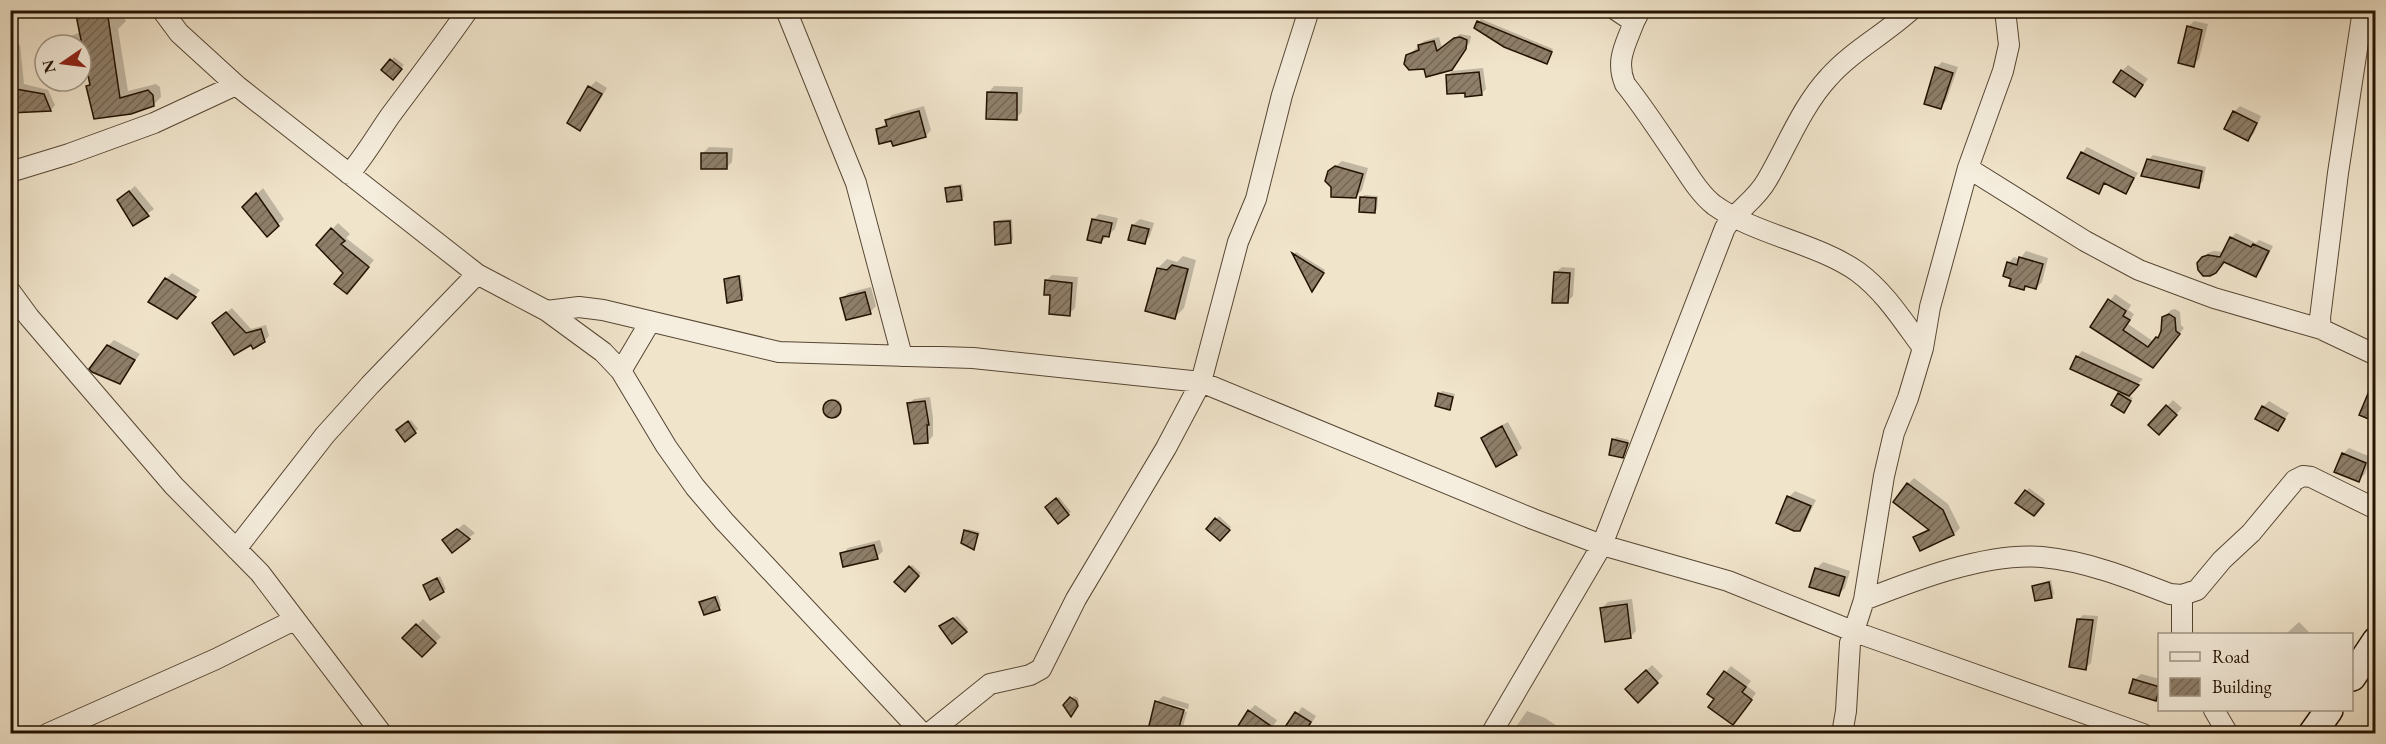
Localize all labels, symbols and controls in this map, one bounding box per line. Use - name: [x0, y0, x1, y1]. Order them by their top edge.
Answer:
- north arrow: [33, 33, 93, 93]
- text: N: [37, 58, 61, 75]
- legend: [2158, 633, 2353, 711]
- text: Road: [2212, 645, 2251, 668]
- text: Building: [2212, 675, 2272, 698]

